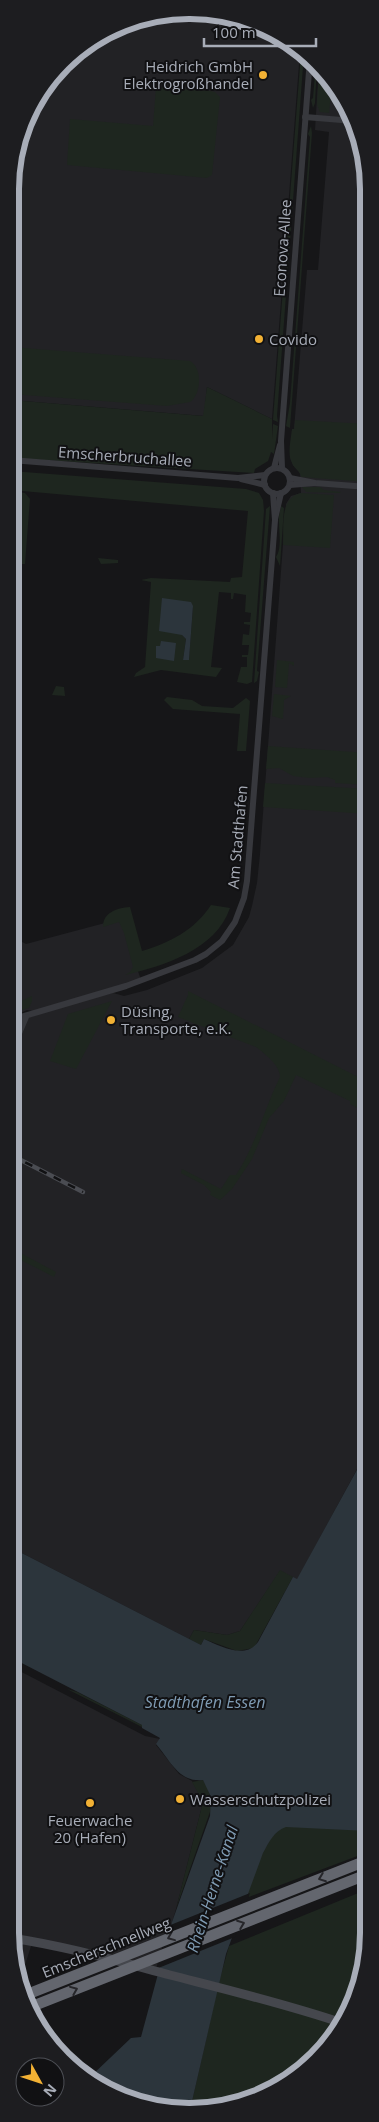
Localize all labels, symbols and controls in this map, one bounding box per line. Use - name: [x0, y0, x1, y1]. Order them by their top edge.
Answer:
- scale bar: [204, 15, 316, 47]
- text: 100 m: [212, 22, 256, 42]
- place label: Heidrich GmbH Elektrogroßhandel: [123, 56, 253, 93]
- marker: Heidrich GmbH Elektrogroßhandel: [257, 69, 269, 81]
- street label: Econova-Allee: [269, 199, 295, 297]
- place label: Covido: [269, 329, 317, 349]
- marker: Covido: [253, 333, 265, 345]
- street label: Emscherbruchallee: [57, 441, 193, 471]
- street label: Am Stadthafen: [223, 784, 251, 890]
- place label: Düsing, Transporte, e.K.: [121, 1001, 231, 1038]
- marker: Düsing, Transporte, e.K.: [105, 1014, 117, 1026]
- water label: Stadthafen Essen: [145, 1691, 265, 1713]
- place label: Wasserschutzpolizei: [190, 1789, 331, 1809]
- marker: Wasserschutzpolizei: [174, 1793, 186, 1805]
- marker: Feuerwache 20 (Hafen): [84, 1797, 96, 1809]
- place label: Feuerwache 20 (Hafen): [48, 1810, 132, 1847]
- water label: Rhein-Herne-Kanal: [181, 1822, 243, 1955]
- one-way arrow: [318, 1872, 327, 1882]
- street label: Emscherschnellweg: [39, 1912, 173, 1982]
- one-way arrow: [236, 1920, 245, 1930]
- one-way arrow: [167, 1931, 176, 1942]
- one-way arrow: [69, 1986, 78, 1996]
- north arrow: [15, 2057, 65, 2107]
- text: N: [39, 2080, 61, 2101]

